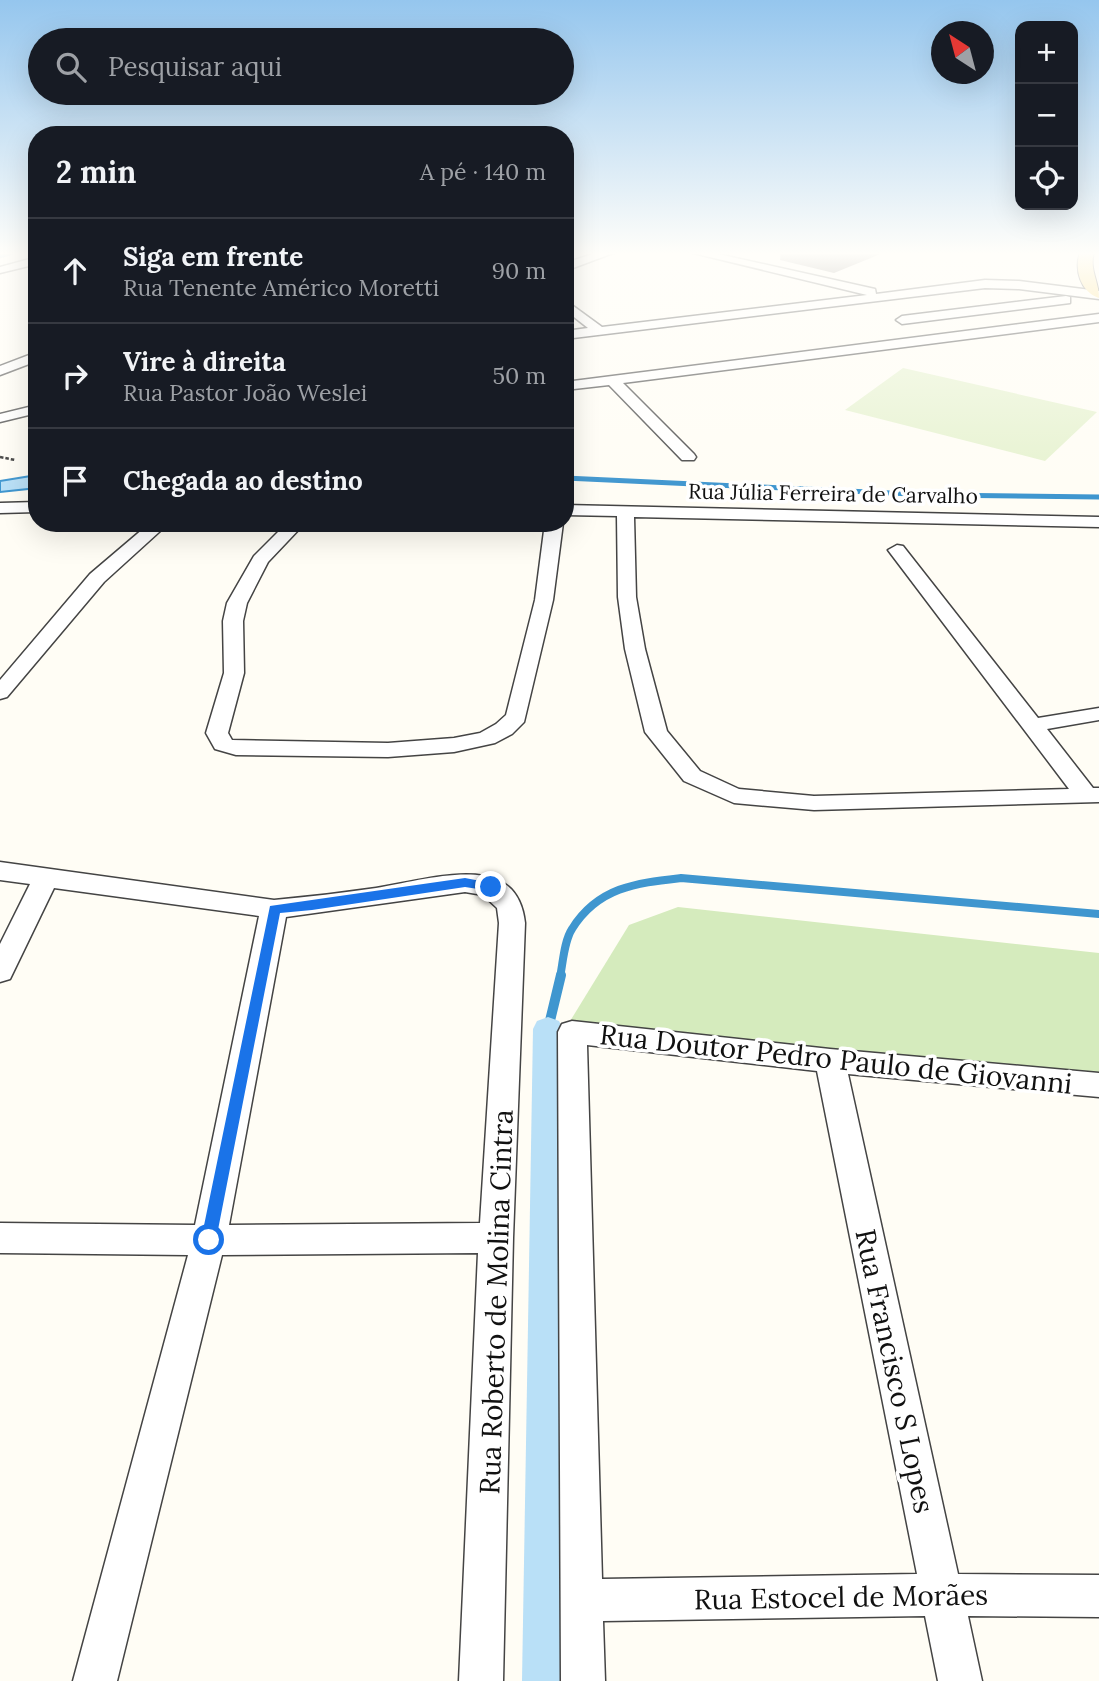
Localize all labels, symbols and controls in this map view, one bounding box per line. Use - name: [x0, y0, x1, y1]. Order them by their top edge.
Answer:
- north arrow: [931, 21, 994, 84]
- map controls: [1015, 21, 1078, 210]
- button: +: [1015, 21, 1078, 84]
- search box: [28, 28, 574, 105]
- icon: search: [52, 48, 90, 86]
- text: Pesquisar aqui: [108, 50, 282, 83]
- button: −: [1015, 84, 1078, 147]
- button: locate: [1015, 147, 1078, 210]
- text: 2 min: [56, 153, 136, 191]
- text: A pé · 140 m: [420, 157, 546, 186]
- text: Siga em frente: [123, 240, 303, 273]
- icon: ahead: [56, 252, 94, 290]
- text: 90 m: [492, 256, 546, 285]
- text: Rua Tenente Américo Moretti: [123, 273, 439, 302]
- text: Vire à direita: [123, 345, 286, 378]
- icon: right: [56, 357, 94, 395]
- text: 50 m: [493, 361, 546, 390]
- text: Rua Pastor João Weslei: [123, 378, 367, 407]
- icon: arrive: [56, 462, 94, 500]
- text: Chegada ao destino: [123, 464, 363, 497]
- street label: Rua Júlia Ferreira de Carvalho: [688, 477, 978, 510]
- route end: [475, 871, 506, 902]
- street label: Rua Doutor Pedro Paulo de Giovanni: [598, 1016, 1074, 1102]
- street label: Rua Roberto de Molina Cintra: [471, 1109, 521, 1495]
- route start: [193, 1224, 224, 1255]
- street label: Rua Francisco S Lopes: [847, 1226, 943, 1516]
- street label: Rua Estocel de Morães: [694, 1576, 988, 1618]

